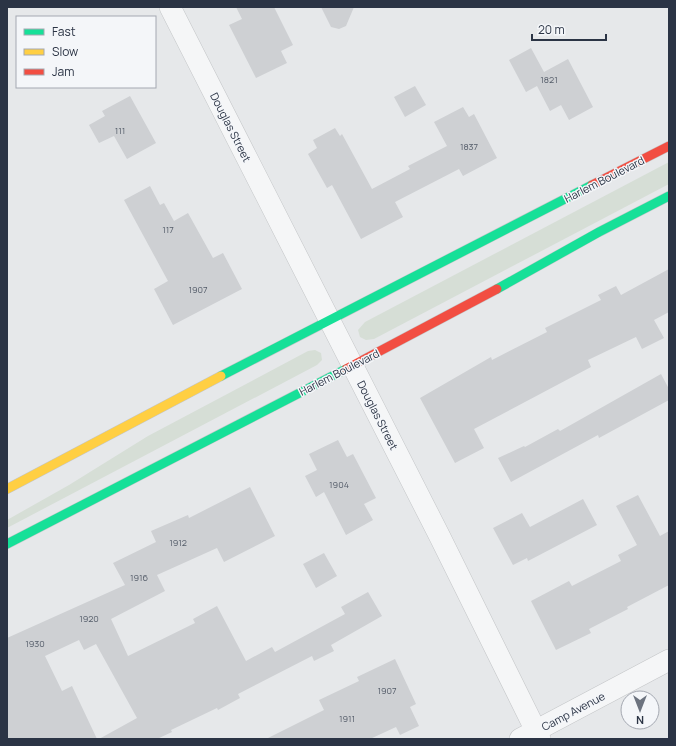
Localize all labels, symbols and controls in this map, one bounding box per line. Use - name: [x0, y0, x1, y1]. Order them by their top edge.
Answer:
- legend: [16, 16, 156, 88]
- scale bar: [532, 16, 606, 42]
- text: 20 m: [538, 21, 565, 38]
- text: Fast: [52, 23, 76, 40]
- text: Slow: [52, 43, 78, 60]
- text: Jam: [52, 63, 74, 80]
- house number: 1821: [540, 73, 558, 86]
- street label: Douglas Street: [207, 90, 255, 164]
- house number: 111: [115, 124, 125, 137]
- house number: 1837: [460, 140, 479, 153]
- street label: Harlem Boulevard: [561, 152, 647, 206]
- house number: 117: [162, 223, 174, 236]
- house number: 1907: [188, 283, 208, 296]
- street label: Harlem Boulevard: [296, 345, 382, 399]
- street label: Douglas Street: [354, 378, 402, 452]
- house number: 1904: [329, 478, 349, 491]
- house number: 1912: [169, 536, 187, 549]
- house number: 1916: [130, 571, 149, 584]
- house number: 1920: [79, 612, 99, 625]
- house number: 1930: [25, 637, 45, 650]
- house number: 1907: [377, 684, 397, 697]
- street label: Camp Avenue: [539, 688, 608, 734]
- north arrow: [620, 690, 660, 730]
- house number: 1911: [339, 712, 355, 725]
- text: N: [636, 713, 644, 728]

